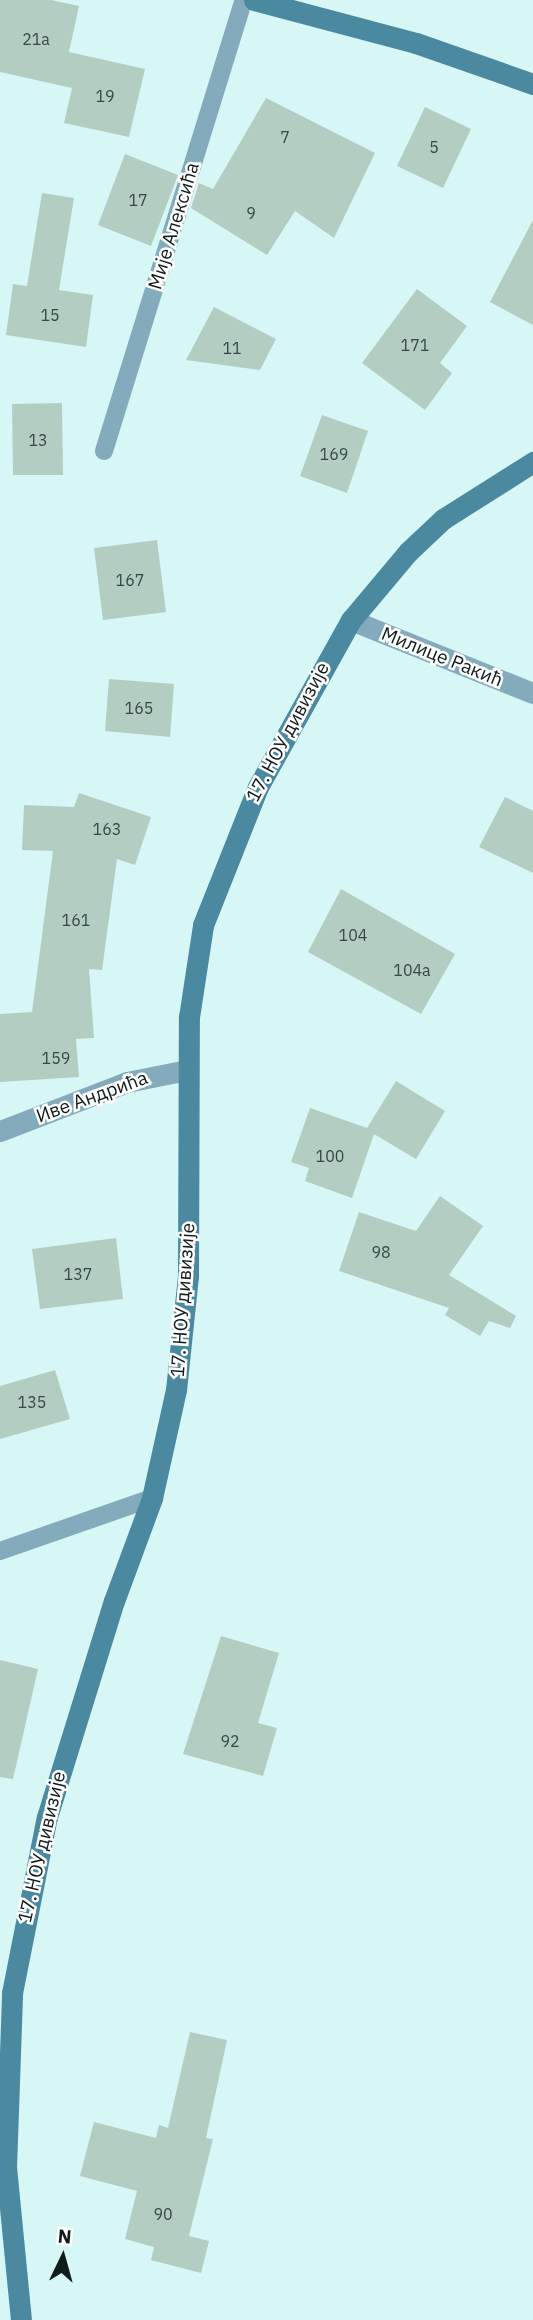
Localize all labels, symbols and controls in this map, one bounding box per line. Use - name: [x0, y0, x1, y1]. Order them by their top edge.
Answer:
- house number: 21a: [22, 29, 50, 49]
- house number: 19: [95, 86, 115, 106]
- house number: 7: [280, 127, 290, 147]
- house number: 5: [429, 137, 439, 157]
- street label: Мије Алексића: [144, 160, 204, 292]
- house number: 17: [128, 190, 148, 210]
- house number: 9: [246, 203, 256, 223]
- house number: 15: [40, 305, 60, 325]
- house number: 171: [401, 335, 429, 355]
- house number: 11: [222, 338, 242, 358]
- house number: 13: [28, 430, 48, 450]
- house number: 169: [320, 444, 348, 464]
- house number: 167: [116, 570, 144, 590]
- street label: Милице Ракић: [378, 622, 506, 692]
- street label: 17. НОУ дивизије: [242, 658, 334, 806]
- house number: 165: [125, 698, 153, 718]
- house number: 163: [93, 819, 121, 839]
- house number: 161: [62, 910, 90, 930]
- house number: 104: [339, 925, 367, 945]
- house number: 104a: [393, 960, 431, 980]
- house number: 159: [42, 1048, 70, 1068]
- street label: Иве Андрића: [33, 1066, 151, 1128]
- house number: 100: [316, 1146, 344, 1166]
- street label: 17. НОУ дивизије: [166, 1222, 200, 1378]
- house number: 98: [371, 1242, 391, 1262]
- house number: 137: [64, 1264, 92, 1284]
- house number: 135: [18, 1392, 46, 1412]
- house number: 92: [220, 1731, 240, 1751]
- street label: 17. НОУ дивизије: [13, 1769, 71, 1925]
- house number: 90: [153, 2204, 173, 2224]
- north arrow: [28, 2222, 98, 2292]
- text: N: [57, 2224, 73, 2249]

